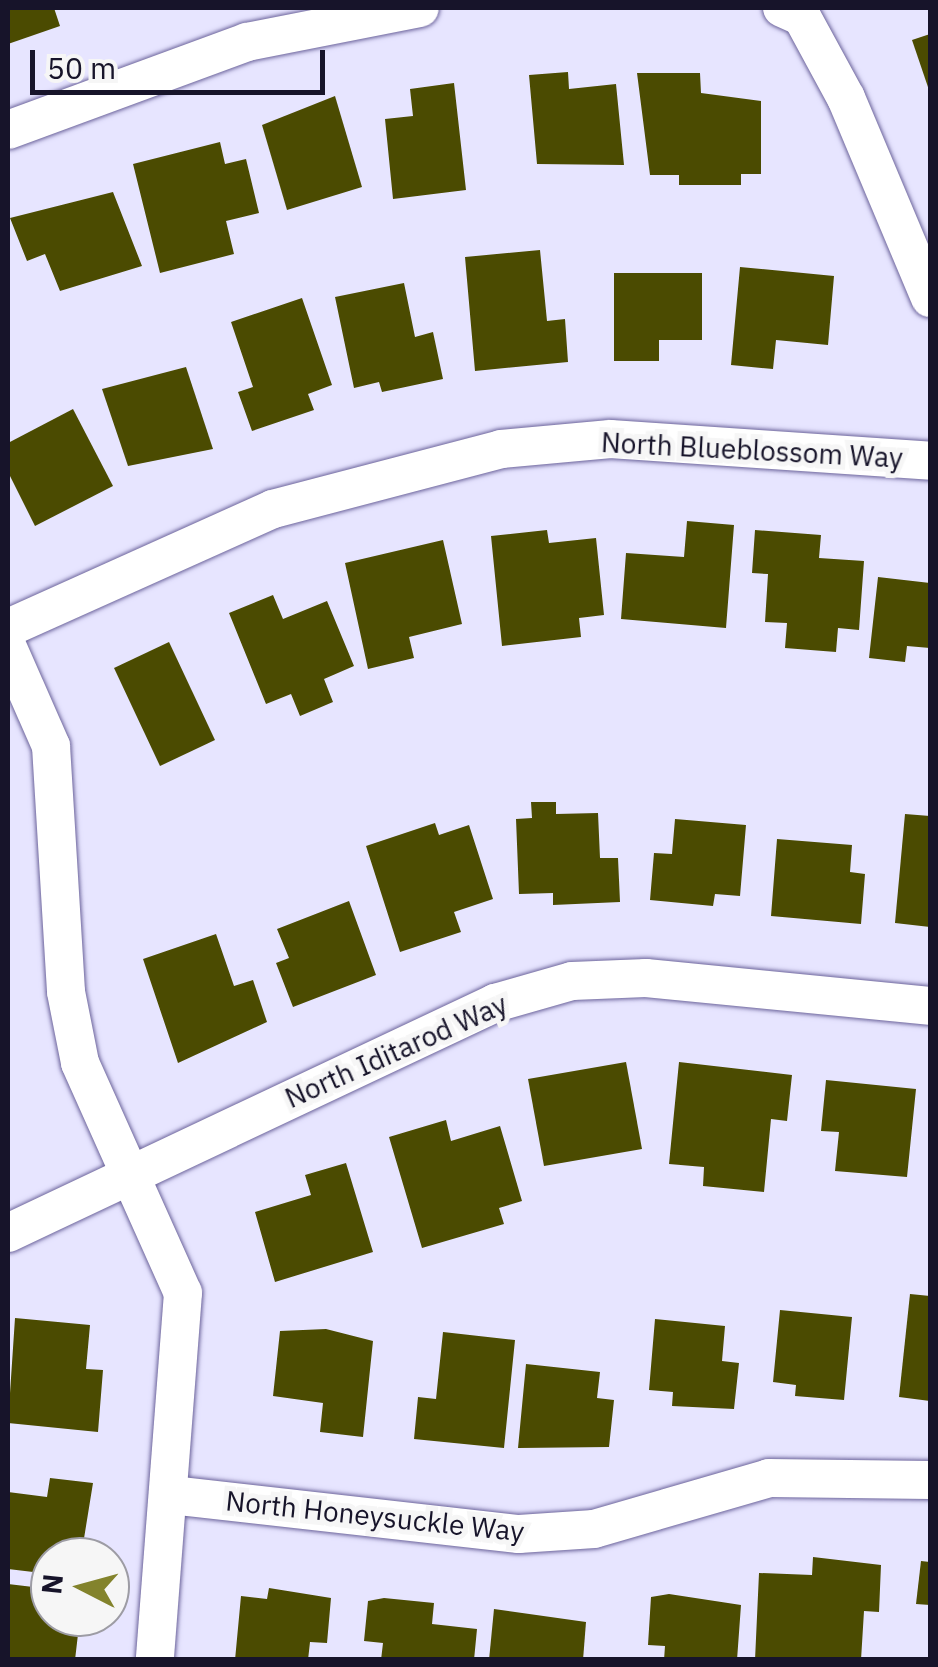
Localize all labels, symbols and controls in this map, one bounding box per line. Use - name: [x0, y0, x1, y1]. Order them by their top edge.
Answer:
- scale bar: [35, 30, 330, 92]
- text: 50 m: [47, 48, 116, 87]
- street label: North Blueblossom Way: [600, 425, 904, 475]
- street label: North Iditarod Way: [280, 987, 512, 1115]
- street label: North Honeysuckle Way: [224, 1484, 526, 1548]
- north arrow: [30, 1537, 130, 1637]
- text: N: [32, 1572, 71, 1596]

